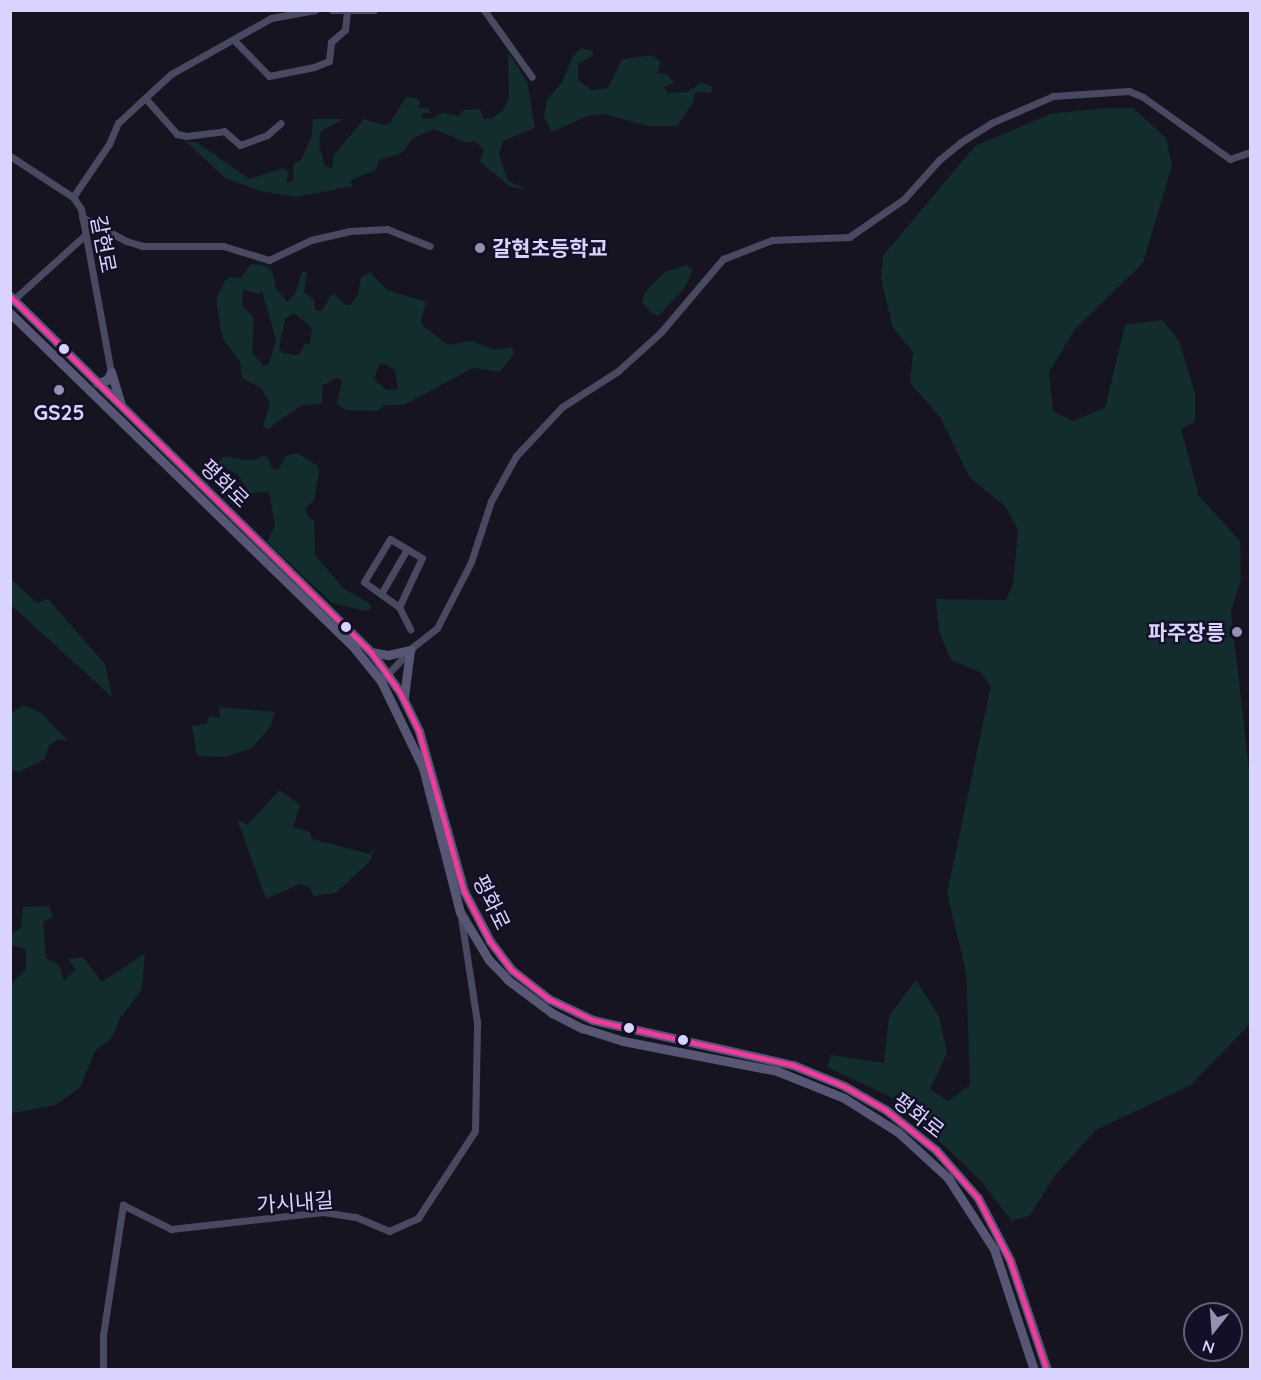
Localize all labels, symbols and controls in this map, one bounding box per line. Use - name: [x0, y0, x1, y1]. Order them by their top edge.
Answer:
- street label: 갈현로: [86, 213, 122, 275]
- place label: 갈현초등학교: [492, 235, 608, 261]
- marker: 갈현초등학교: [473, 241, 487, 255]
- unlabelled marker: [58, 343, 70, 355]
- marker: GS25: [52, 383, 66, 397]
- place label: GS25: [33, 399, 85, 425]
- street label: 평화로: [195, 454, 255, 512]
- place label: 파주장릉: [1148, 619, 1225, 645]
- unlabelled marker: [340, 621, 352, 633]
- marker: 파주장릉: [1230, 625, 1244, 639]
- street label: 평화로: [468, 870, 516, 934]
- unlabelled marker: [623, 1022, 635, 1034]
- unlabelled marker: [677, 1034, 689, 1046]
- street label: 평화로: [888, 1087, 950, 1143]
- street label: 가시내길: [256, 1187, 334, 1217]
- north arrow: [1183, 1302, 1243, 1362]
- text: N: [1200, 1336, 1217, 1359]

